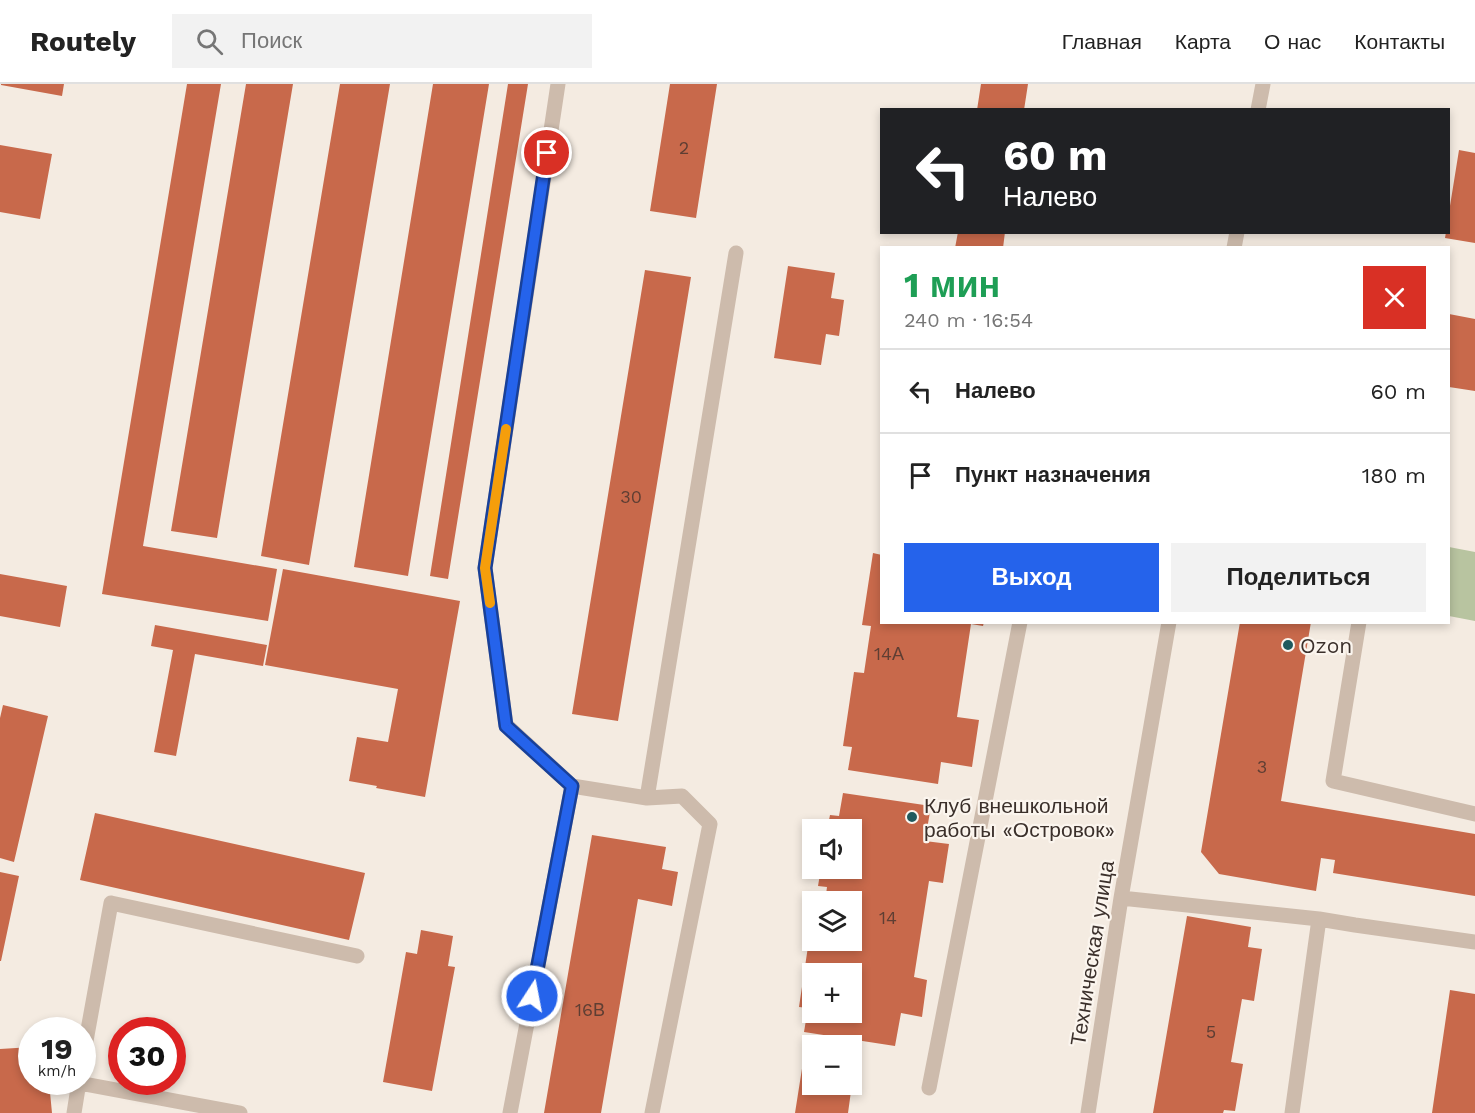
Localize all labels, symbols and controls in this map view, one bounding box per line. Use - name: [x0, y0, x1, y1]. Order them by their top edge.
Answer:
- search box: [172, 14, 592, 68]
- text: Routely: [30, 25, 136, 58]
- icon: search: [193, 25, 226, 58]
- text: Поиск: [241, 28, 302, 53]
- text: Главная: [1062, 29, 1142, 54]
- text: Карта: [1175, 29, 1231, 54]
- text: О нас: [1264, 29, 1321, 54]
- text: Контакты: [1354, 29, 1445, 54]
- pin: [521, 127, 572, 178]
- text: 60 m: [1003, 131, 1107, 180]
- icon: left: [904, 132, 982, 210]
- icon: arrive: [530, 136, 563, 169]
- house number: 2: [679, 137, 689, 158]
- text: Налево: [1003, 181, 1097, 213]
- text: 1 мин: [904, 264, 1000, 306]
- button: close: [1363, 266, 1426, 329]
- text: 240 m · 16:54: [904, 308, 1033, 332]
- icon: left: [904, 375, 937, 408]
- text: Налево: [955, 378, 1036, 403]
- text: 60 m: [1370, 379, 1426, 404]
- icon: arrive: [904, 459, 937, 492]
- text: Пункт назначения: [955, 462, 1151, 487]
- text: 180 m: [1362, 463, 1426, 488]
- house number: 30: [620, 486, 642, 507]
- button: Выход: [904, 543, 1159, 612]
- button: Поделиться: [1171, 543, 1426, 612]
- place label: Ozon: [1300, 633, 1352, 658]
- marker: Ozon: [1281, 638, 1295, 652]
- house number: 14А: [874, 643, 904, 664]
- house number: 3: [1257, 756, 1267, 777]
- place label: Клуб внешкольной работы «Островок»: [924, 793, 1115, 842]
- marker: Клуб внешкольной работы «Островок»: [905, 810, 919, 824]
- map controls: [802, 819, 862, 1095]
- button: sound: [802, 819, 862, 879]
- street label: Техническая улица: [1065, 858, 1119, 1048]
- button: layers: [802, 891, 862, 951]
- house number: 14: [879, 907, 897, 928]
- button: +: [802, 963, 862, 1023]
- position arrow: [500, 964, 564, 1028]
- house number: 16В: [575, 999, 605, 1020]
- speed limit sign: 30: [108, 1017, 186, 1095]
- house number: 5: [1206, 1021, 1216, 1042]
- text: 19: [41, 1031, 73, 1066]
- button: −: [802, 1035, 862, 1095]
- text: km/h: [38, 1062, 76, 1080]

